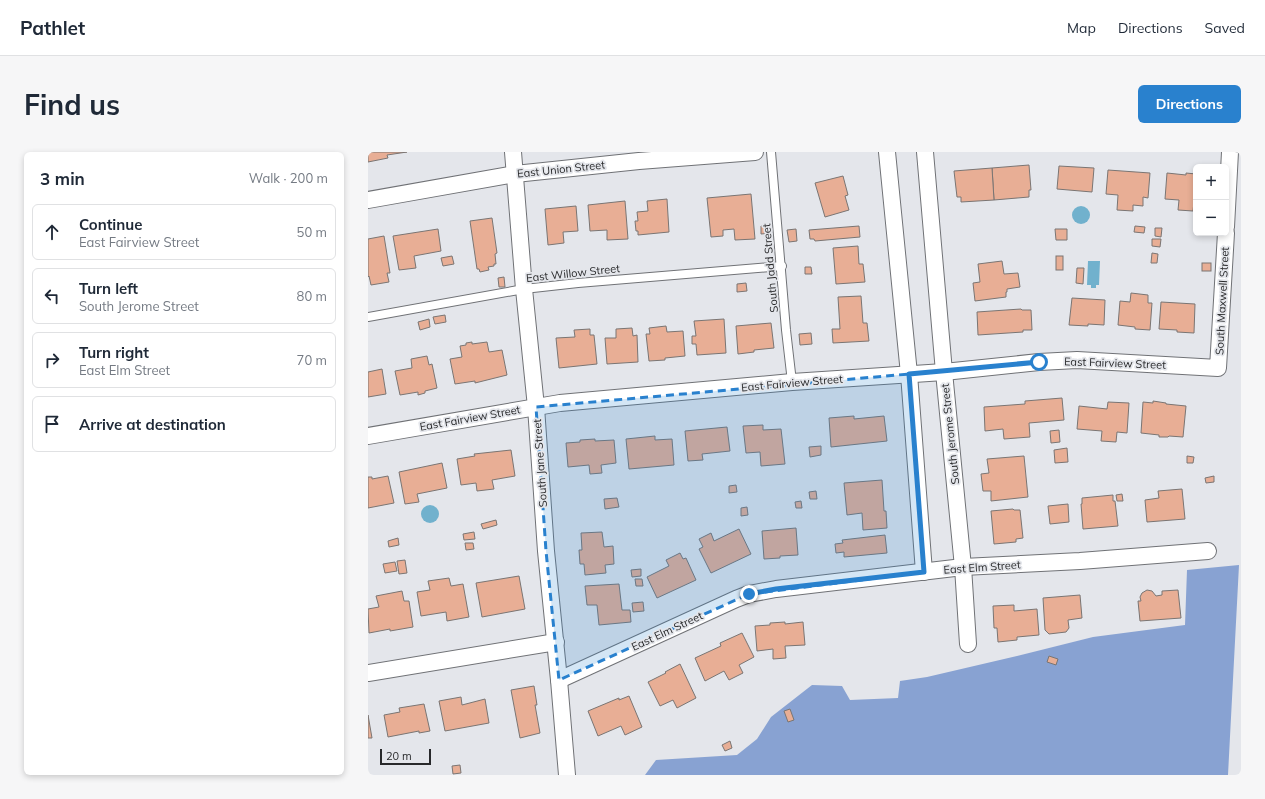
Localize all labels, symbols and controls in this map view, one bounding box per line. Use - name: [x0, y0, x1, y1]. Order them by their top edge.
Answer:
- text: Pathlet: [20, 16, 85, 40]
- text: Map: [1067, 19, 1096, 37]
- text: Directions: [1118, 19, 1183, 37]
- text: Saved: [1205, 19, 1245, 37]
- button: Directions: [1138, 85, 1241, 123]
- text: Find us: [24, 87, 120, 122]
- street label: East Union Street: [516, 157, 606, 181]
- map controls: [1193, 164, 1229, 236]
- button: +: [1193, 164, 1229, 200]
- text: 3 min: [40, 168, 85, 189]
- text: Walk · 200 m: [249, 170, 328, 186]
- button: −: [1193, 200, 1229, 236]
- text: Continue: [79, 215, 142, 234]
- icon: ahead: [41, 221, 63, 243]
- street label: South Jadd Street: [759, 223, 781, 313]
- text: 50 m: [297, 224, 327, 240]
- text: East Fairview Street: [79, 234, 199, 250]
- street label: South Maxwell Street: [1212, 246, 1232, 356]
- street label: East Willow Street: [525, 261, 621, 285]
- text: Turn left: [79, 279, 138, 298]
- icon: left: [41, 285, 63, 307]
- text: 80 m: [297, 288, 327, 304]
- text: South Jerome Street: [79, 298, 199, 314]
- text: Turn right: [79, 343, 149, 362]
- icon: right: [41, 349, 63, 371]
- text: 70 m: [297, 352, 327, 368]
- route start: [1030, 353, 1048, 371]
- street label: East Fairview Street: [1064, 354, 1166, 372]
- text: East Elm Street: [79, 362, 170, 378]
- street label: East Fairview Street: [741, 372, 843, 394]
- street label: South Jerome Street: [938, 383, 962, 485]
- street label: East Fairview Street: [419, 402, 521, 434]
- icon: arrive: [41, 413, 63, 435]
- text: Arrive at destination: [79, 415, 226, 434]
- street label: South Jane Street: [530, 418, 550, 508]
- street label: East Elm Street: [943, 557, 1021, 577]
- route end: [740, 585, 758, 603]
- street label: East Elm Street: [629, 608, 705, 654]
- scale bar: [380, 747, 431, 766]
- text: 20 m: [386, 749, 412, 763]

